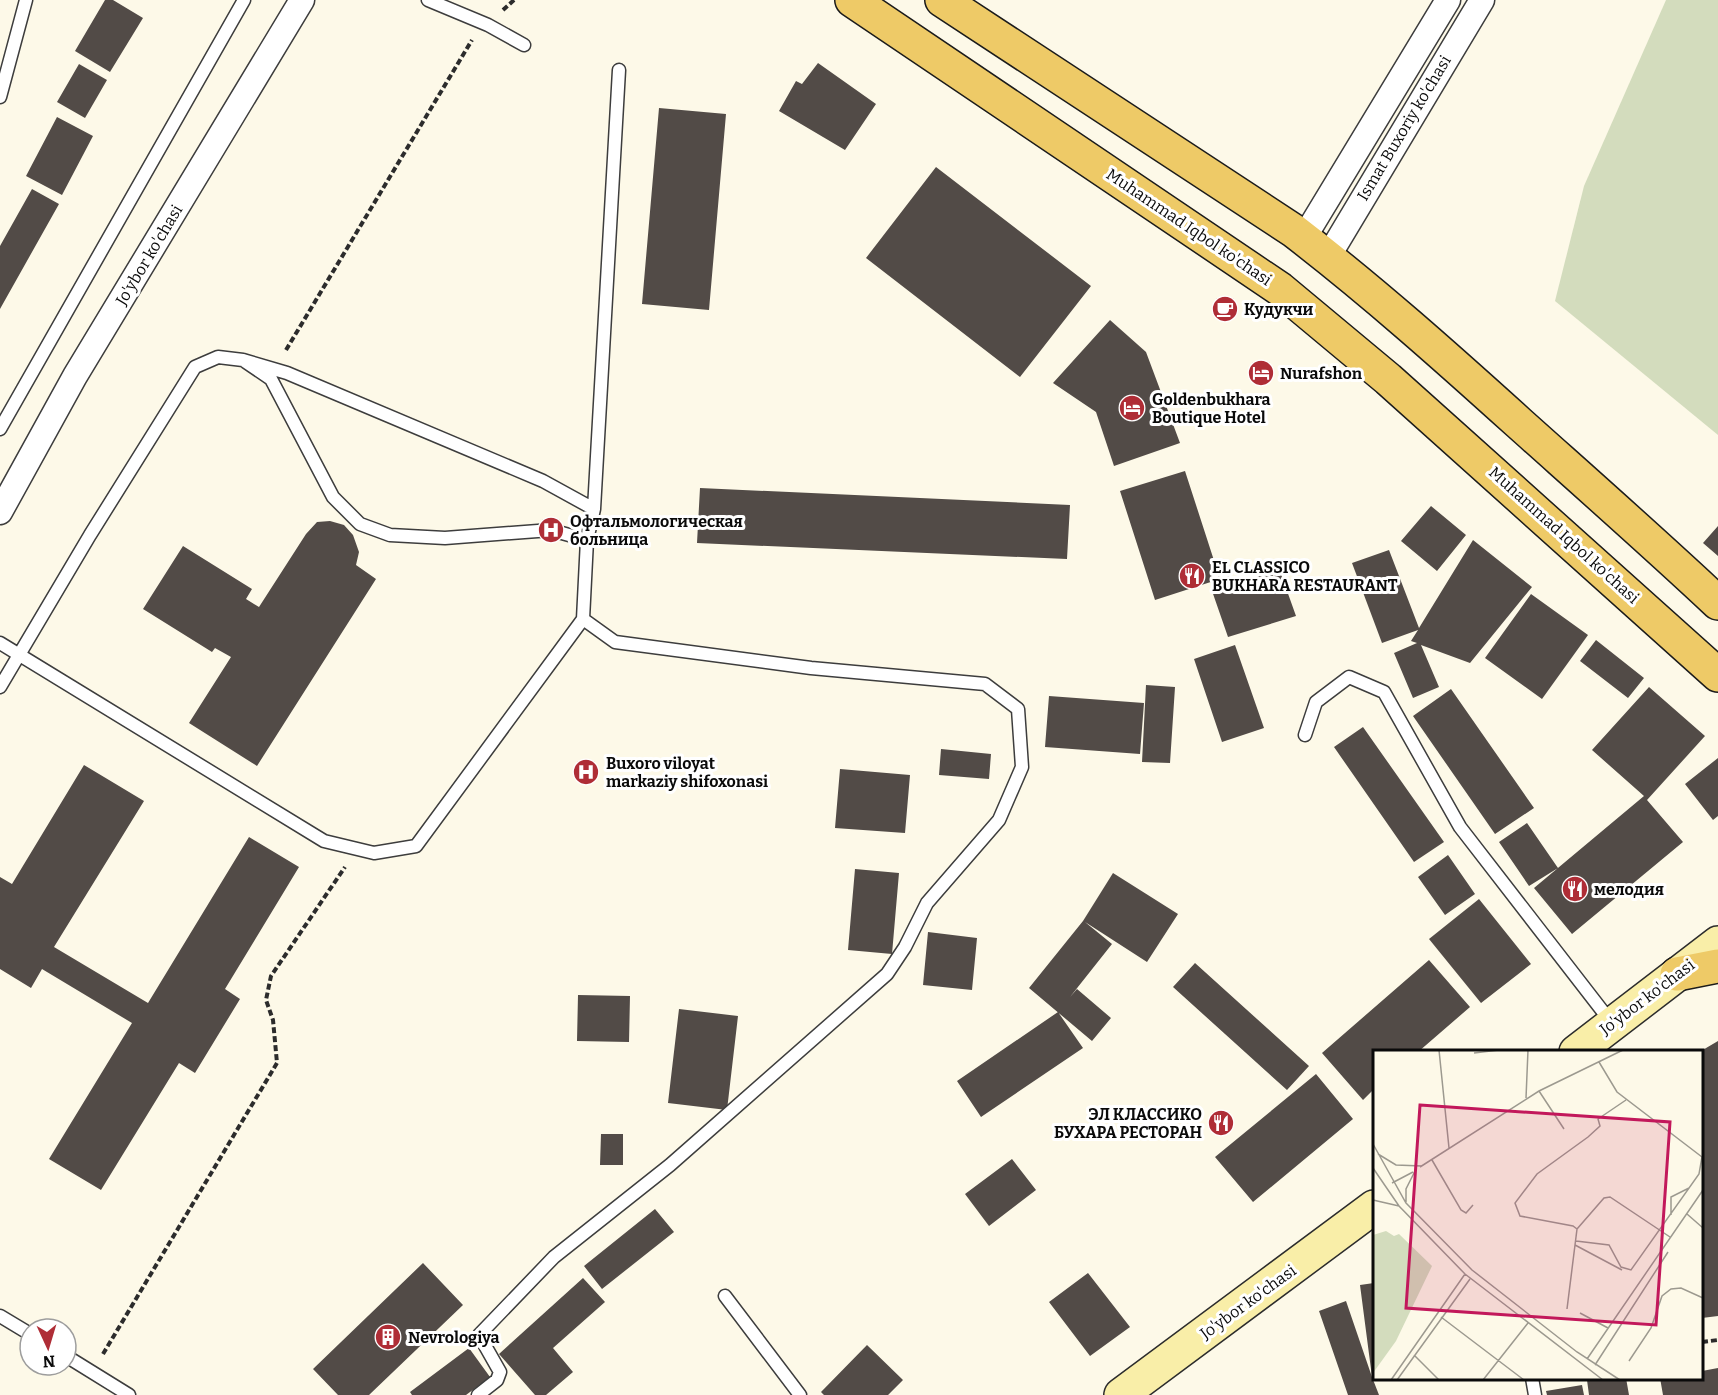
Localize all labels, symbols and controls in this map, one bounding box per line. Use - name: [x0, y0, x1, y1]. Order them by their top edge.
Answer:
- street label: Ismat Buxoriy ko'chasi: [1353, 52, 1455, 204]
- street label: Muhammad Iqbol ko'chasi: [1103, 165, 1275, 290]
- street label: Jo'ybor ko'chasi: [111, 201, 187, 309]
- cafe icon: Кудукчи: [1210, 294, 1240, 324]
- place label: Кудукчи: [1244, 300, 1313, 319]
- hotel icon: Nurafshon: [1246, 358, 1276, 388]
- place label: Nurafshon: [1280, 364, 1363, 383]
- place label: Goldenbukhara Boutique Hotel: [1152, 390, 1271, 427]
- hotel icon: Goldenbukhara Boutique Hotel: [1117, 393, 1147, 423]
- street label: Muhammad Iqbol ko'chasi: [1485, 463, 1643, 607]
- place label: Офтальмологическая больница: [570, 512, 743, 549]
- hospital icon: Офтальмологическая больница: [536, 515, 566, 545]
- place label: EL CLASSICO BUKHARA RESTAURANT: [1212, 558, 1398, 595]
- restaurant icon: EL CLASSICO BUKHARA RESTAURANT: [1177, 561, 1207, 591]
- place label: Buxoro viloyat markaziy shifoxonasi: [606, 754, 768, 791]
- hospital icon: Buxoro viloyat markaziy shifoxonasi: [571, 757, 601, 787]
- restaurant icon: мелодия: [1560, 874, 1590, 904]
- place label: мелодия: [1594, 880, 1664, 899]
- street label: Jo'ybor ko'chasi: [1595, 955, 1698, 1039]
- inset map: [1373, 1050, 1703, 1380]
- place label: ЭЛ КЛАССИКО БУХАРА РЕСТОРАН: [1054, 1105, 1202, 1142]
- restaurant icon: ЭЛ КЛАССИКО БУХАРА РЕСТОРАН: [1206, 1108, 1236, 1138]
- street label: Jo'ybor ko'chasi: [1196, 1261, 1300, 1344]
- north arrow: [18, 1317, 78, 1377]
- building icon: Nevrologiya: [373, 1322, 403, 1352]
- place label: Nevrologiya: [408, 1328, 500, 1347]
- text: N: [42, 1352, 56, 1371]

